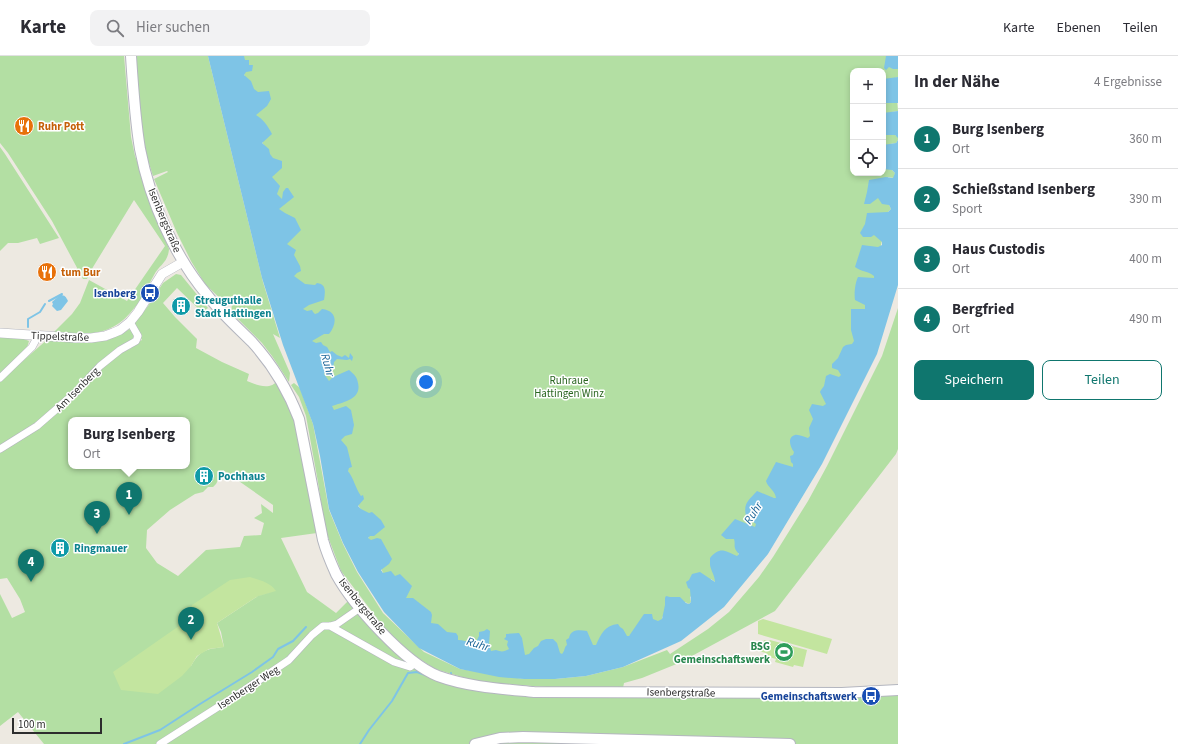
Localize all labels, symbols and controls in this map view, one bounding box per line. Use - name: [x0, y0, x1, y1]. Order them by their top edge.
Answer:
- search box: [90, 10, 370, 46]
- text: Karte: [20, 14, 66, 41]
- icon: search: [104, 17, 126, 39]
- text: Hier suchen: [136, 17, 210, 38]
- text: Karte: [1003, 18, 1035, 38]
- text: Ebenen: [1057, 18, 1101, 38]
- text: Teilen: [1123, 18, 1158, 38]
- map controls: [850, 68, 886, 176]
- button: +: [850, 68, 886, 104]
- text: In der Nähe: [914, 70, 1000, 94]
- text: 4 Ergebnisse: [1094, 73, 1162, 91]
- button: −: [850, 104, 886, 140]
- restaurant icon: Ruhr Pott: [13, 115, 35, 137]
- place label: Ruhr Pott: [38, 119, 85, 134]
- text: Burg Isenberg: [952, 119, 1044, 140]
- text: 1: [924, 130, 930, 148]
- text: 360 m: [1129, 130, 1162, 148]
- button: locate: [850, 140, 886, 176]
- text: Ort: [952, 140, 970, 158]
- text: Schießstand Isenberg: [952, 179, 1095, 200]
- street label: Isenbergstraße: [144, 186, 185, 255]
- text: 2: [924, 190, 930, 208]
- text: 390 m: [1129, 190, 1162, 208]
- text: Sport: [952, 200, 982, 218]
- text: Haus Custodis: [952, 239, 1045, 260]
- text: 3: [924, 250, 930, 268]
- text: 400 m: [1129, 250, 1162, 268]
- text: Ort: [952, 260, 970, 278]
- restaurant icon: tum Bur: [36, 261, 58, 283]
- place label: tum Bur: [61, 265, 101, 280]
- bus stop icon: Isenberg: [139, 282, 161, 304]
- place label: Isenberg: [94, 286, 136, 301]
- place label: Streuguthalle Stadt Hattingen: [195, 293, 272, 321]
- building icon: Streuguthalle Stadt Hattingen: [170, 295, 192, 317]
- text: Bergfried: [952, 299, 1014, 320]
- text: 4: [924, 310, 930, 328]
- text: 490 m: [1129, 310, 1162, 328]
- text: Ort: [952, 320, 970, 338]
- street label: Tippelstraße: [31, 328, 90, 345]
- water label: Ruhr: [316, 352, 339, 379]
- button: Speichern: [914, 360, 1034, 400]
- button: Teilen: [1042, 360, 1162, 400]
- street label: Am Isenberg: [52, 364, 103, 415]
- your location: [416, 372, 436, 392]
- park label: Ruhraue Hattingen Winz: [534, 373, 604, 401]
- popup: [68, 417, 190, 469]
- text: Burg Isenberg: [83, 424, 175, 445]
- text: Ort: [83, 445, 100, 463]
- building icon: Pochhaus: [193, 465, 215, 487]
- place label: Pochhaus: [218, 469, 265, 484]
- pin: 1: [116, 482, 142, 515]
- water label: Ruhr: [740, 498, 767, 528]
- pin: 3: [84, 501, 110, 534]
- building icon: Ringmauer: [49, 537, 71, 559]
- place label: Ringmauer: [74, 541, 128, 556]
- pin: 4: [18, 549, 44, 582]
- street label: Isenbergstraße: [335, 575, 390, 638]
- pin: 2: [178, 607, 204, 640]
- water label: Ruhr: [464, 633, 492, 656]
- place label: BSG Gemeinschaftswerk: [674, 639, 770, 667]
- sports icon: BSG Gemeinschaftswerk: [773, 641, 795, 663]
- street label: Isenberger Weg: [215, 662, 282, 713]
- street label: Isenbergstraße: [646, 684, 716, 701]
- bus stop icon: Gemeinschaftswerk: [860, 685, 882, 707]
- place label: Gemeinschaftswerk: [761, 689, 857, 704]
- scale bar: [12, 716, 102, 735]
- text: 100 m: [18, 717, 46, 732]

